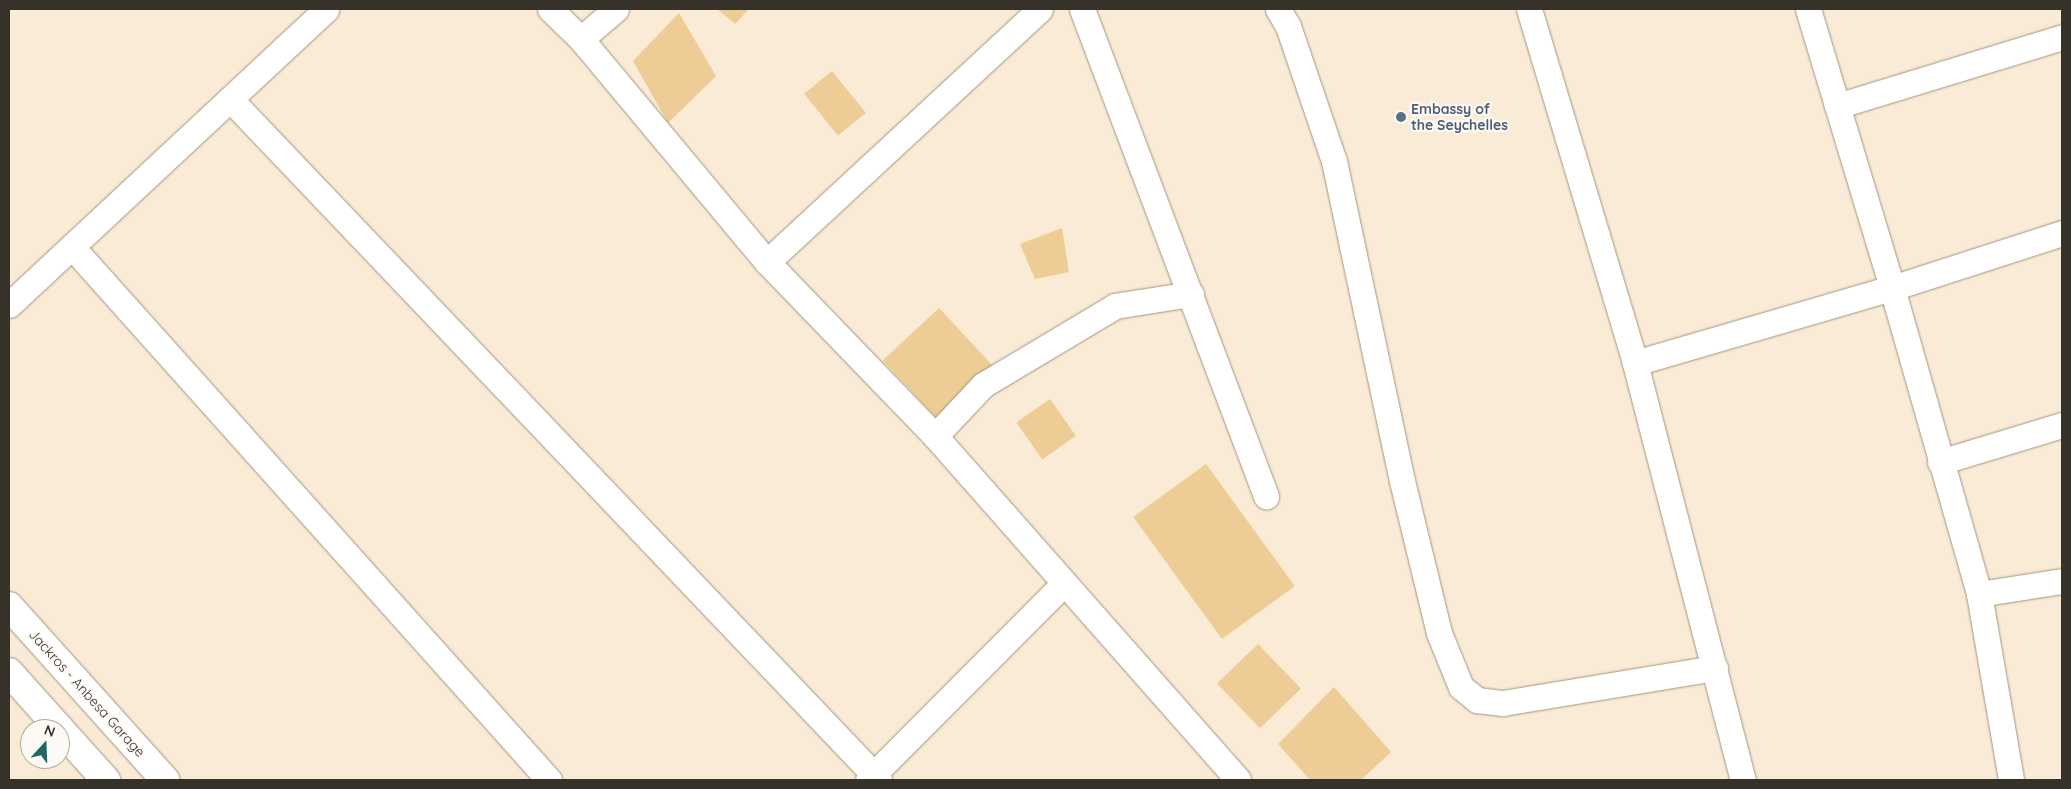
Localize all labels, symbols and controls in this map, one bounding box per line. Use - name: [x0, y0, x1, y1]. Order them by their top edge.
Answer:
- place label: Embassy of the Seychelles: [1411, 101, 1508, 134]
- marker: Embassy of the Seychelles: [1395, 111, 1407, 123]
- street label: Jackros - Anbesa Garage: [25, 626, 149, 760]
- north arrow: [20, 719, 70, 769]
- text: N: [42, 721, 58, 741]

